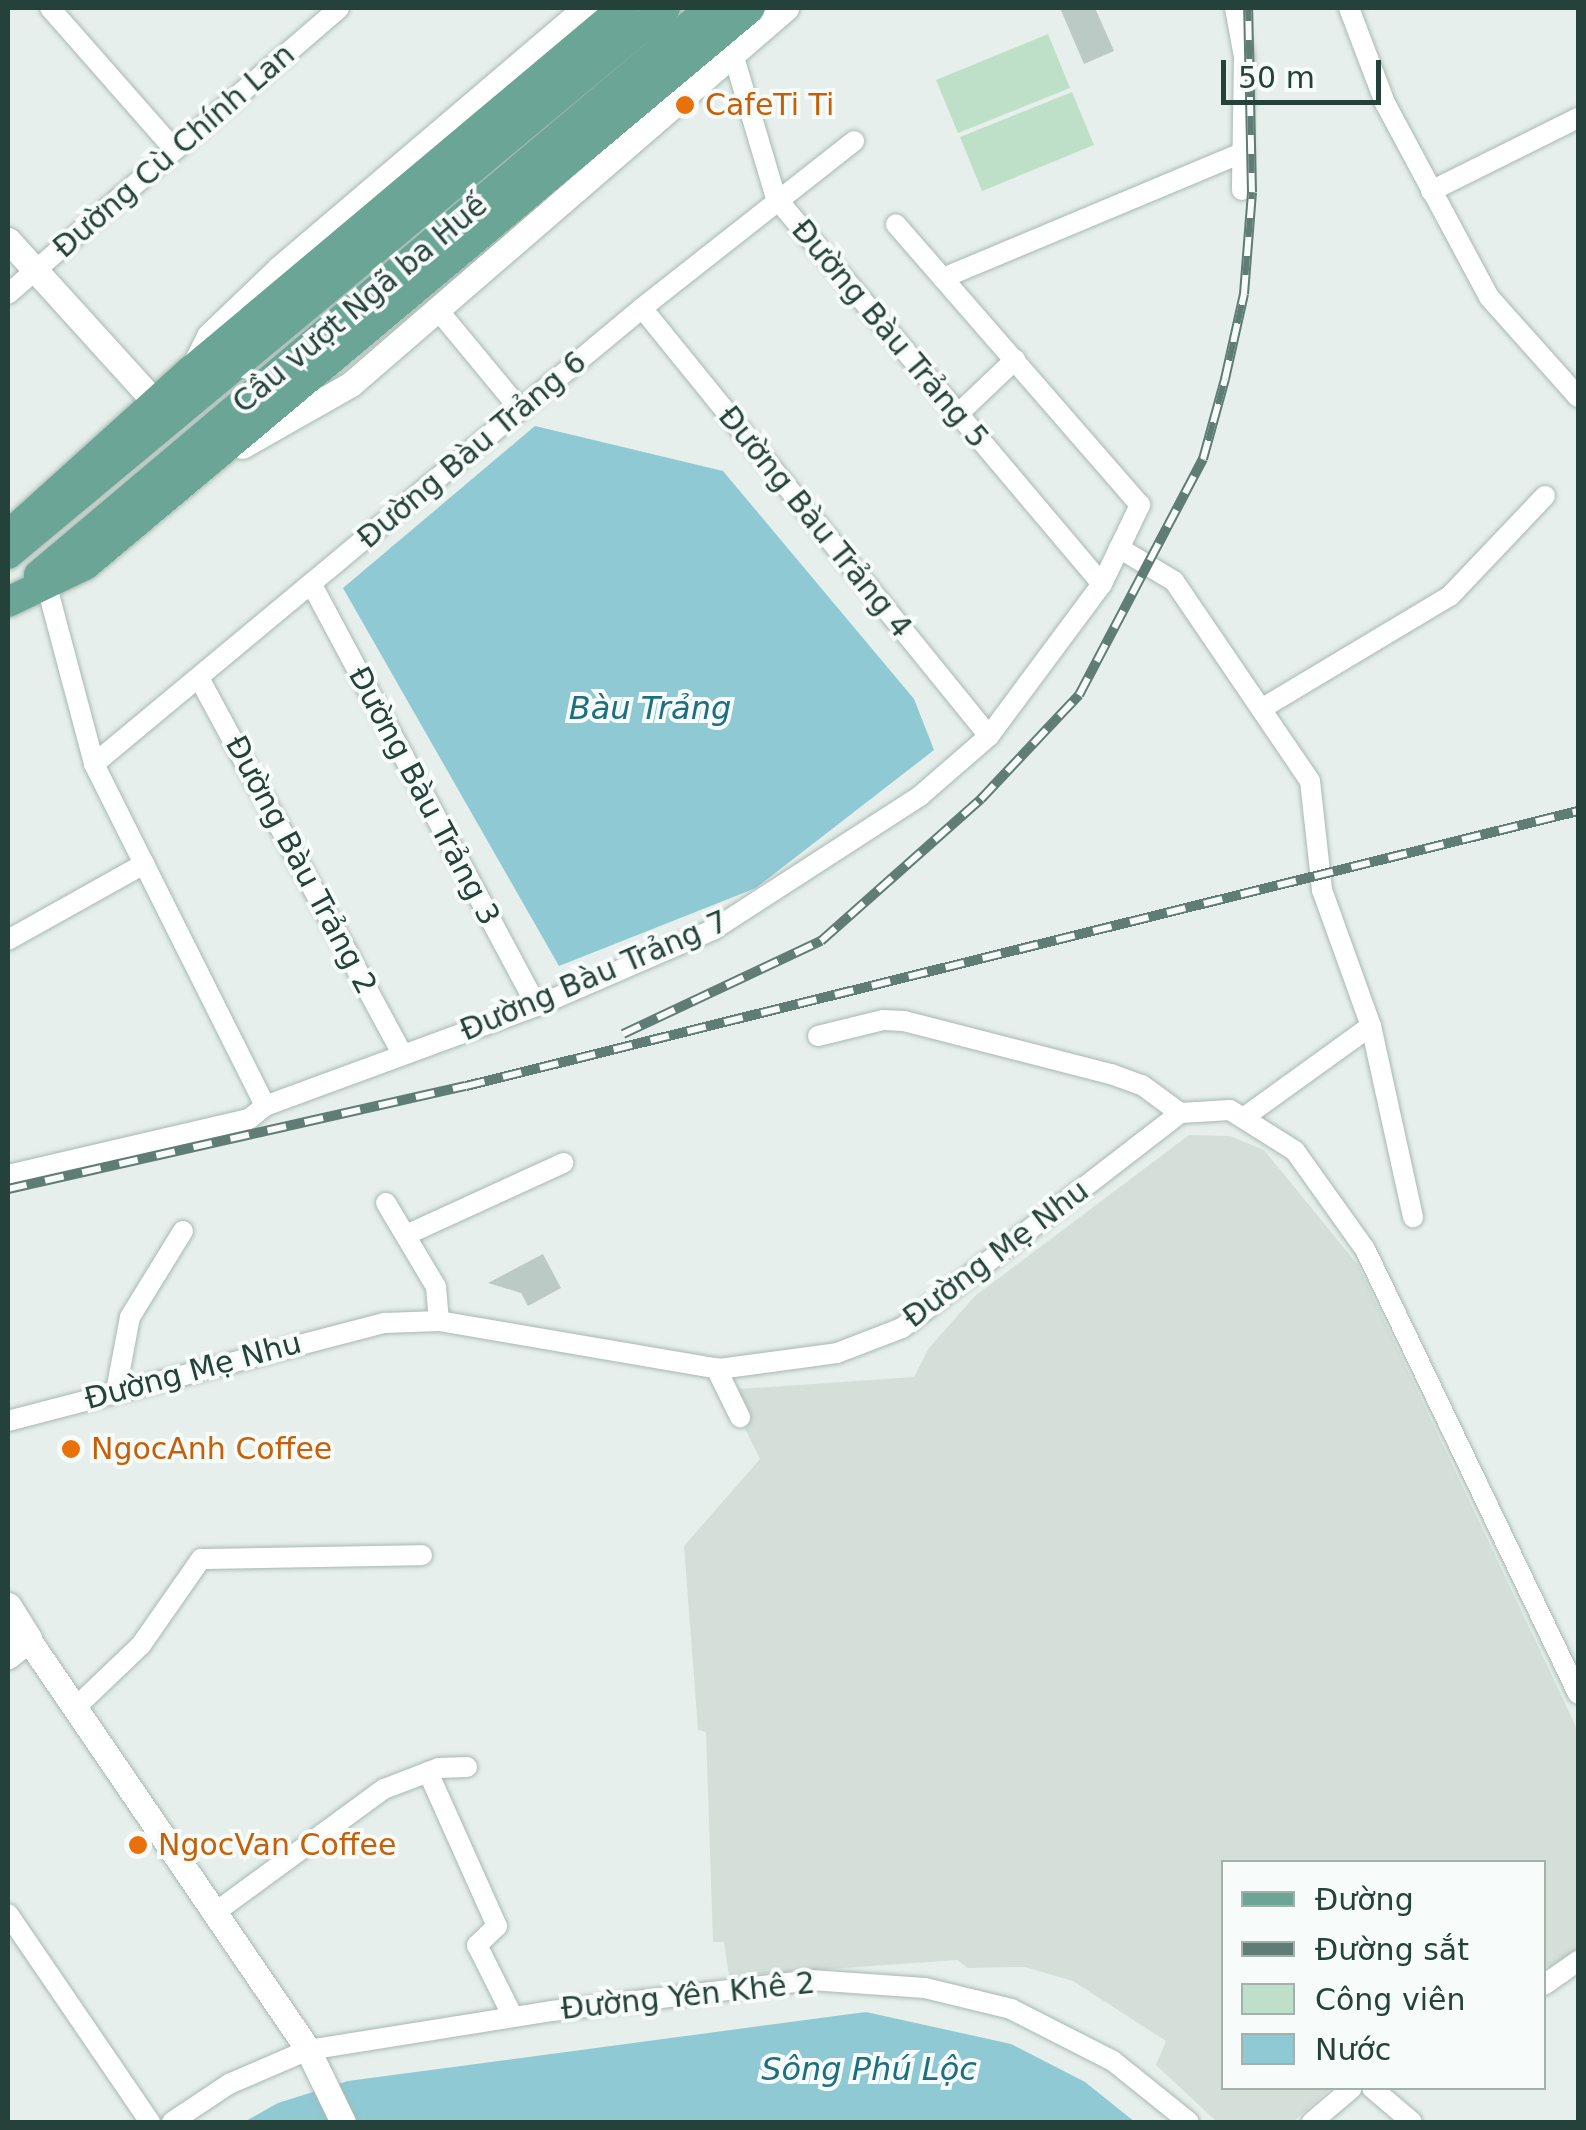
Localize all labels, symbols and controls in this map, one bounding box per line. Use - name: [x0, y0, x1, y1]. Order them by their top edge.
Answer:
- street label: Đường Cù Chính Lan: [46, 36, 302, 266]
- scale bar: [1226, 40, 1386, 102]
- text: 50 m: [1238, 60, 1315, 95]
- place label: CafeTi Ti: [705, 87, 834, 123]
- marker: CafeTi Ti: [674, 94, 696, 116]
- street label: Cầu vượt Ngã ba Huế: [226, 187, 494, 421]
- street label: Đường Bàu Trảng 5: [784, 212, 996, 456]
- street label: Đường Bàu Trảng 6: [350, 344, 594, 556]
- street label: Đường Bàu Trảng 4: [711, 399, 919, 645]
- street label: Đường Bàu Trảng 3: [341, 661, 507, 931]
- water label: Bàu Trảng: [569, 689, 731, 727]
- street label: Đường Bàu Trảng 2: [218, 730, 384, 1000]
- street label: Đường Bàu Trảng 7: [455, 903, 733, 1049]
- street label: Đường Mẹ Nhu: [896, 1173, 1096, 1335]
- street label: Đường Mẹ Nhu: [81, 1325, 305, 1417]
- place label: NgocAnh Coffee: [91, 1431, 332, 1467]
- marker: NgocAnh Coffee: [60, 1438, 82, 1460]
- place label: NgocVan Coffee: [158, 1827, 396, 1863]
- marker: NgocVan Coffee: [127, 1834, 149, 1856]
- legend: [1221, 1860, 1546, 2090]
- text: Đường: [1315, 1882, 1414, 1917]
- text: Đường sắt: [1315, 1932, 1469, 1967]
- street label: Đường Yên Khê 2: [559, 1965, 817, 2027]
- text: Công viên: [1315, 1982, 1465, 2017]
- text: Nước: [1315, 2032, 1391, 2067]
- water label: Sông Phú Lộc: [761, 2050, 977, 2088]

